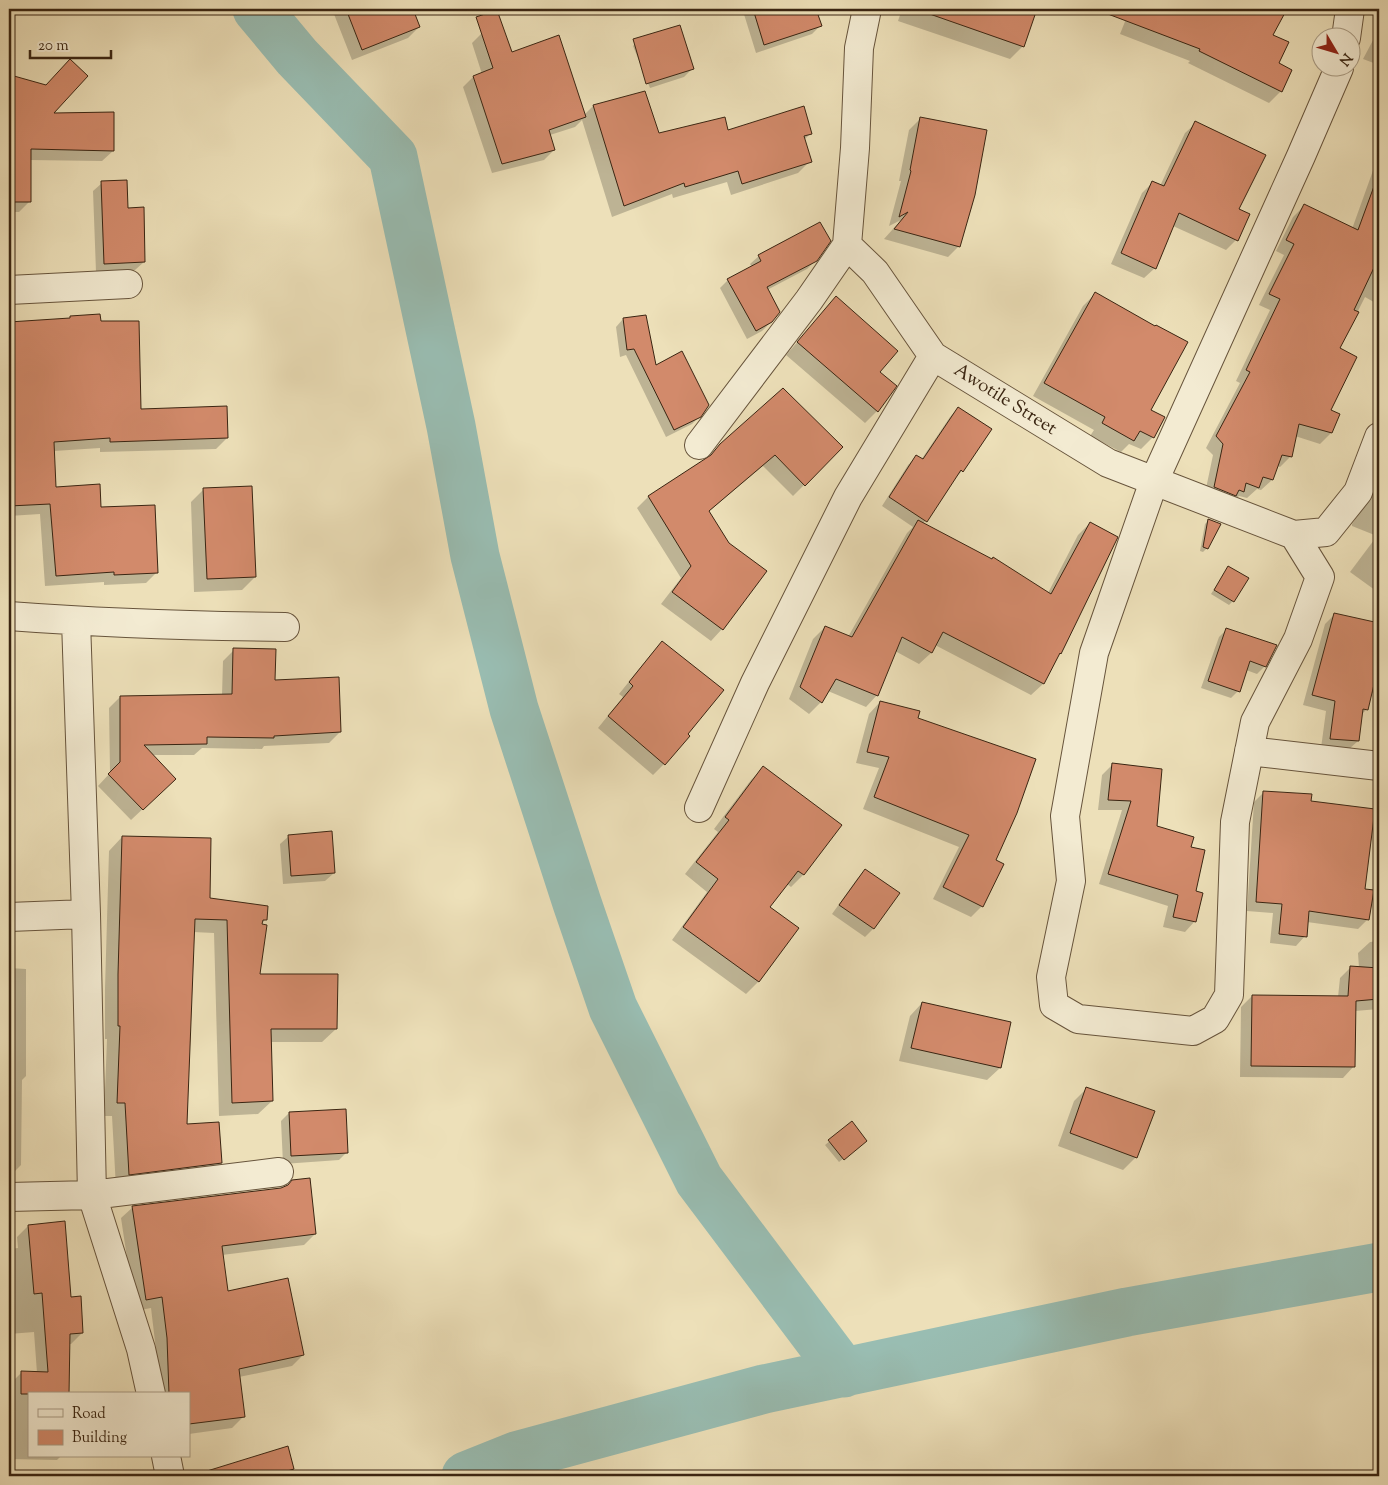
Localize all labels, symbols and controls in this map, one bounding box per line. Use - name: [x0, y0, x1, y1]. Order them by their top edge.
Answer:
- scale bar: [30, 28, 111, 60]
- north arrow: [1310, 28, 1360, 78]
- text: 20 m: [38, 36, 69, 57]
- text: N: [1333, 48, 1356, 69]
- street label: Awotile Street: [948, 357, 1062, 443]
- legend: [28, 1392, 190, 1458]
- text: Road: [72, 1404, 106, 1425]
- text: Building: [72, 1428, 127, 1449]

